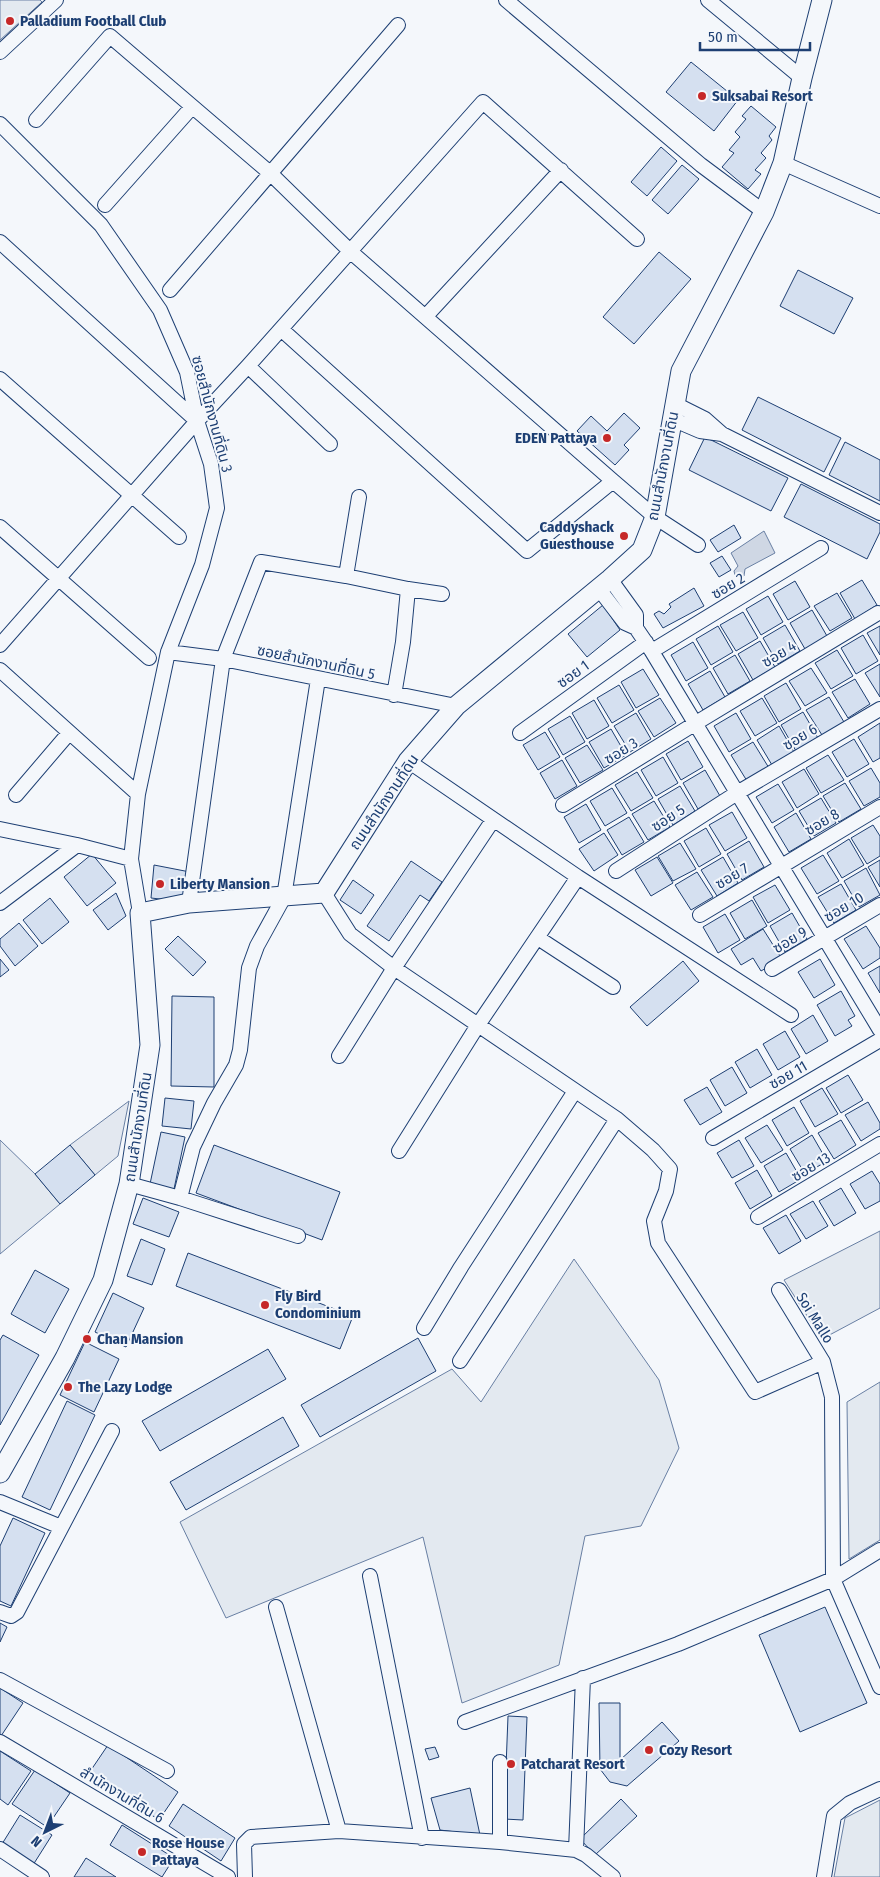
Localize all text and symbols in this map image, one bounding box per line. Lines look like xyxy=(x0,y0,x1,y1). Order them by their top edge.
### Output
place label: Palladium Football Club xyxy=(20,12,167,30)
marker: Palladium Football Club xyxy=(4,15,16,27)
scale bar xyxy=(700,20,810,52)
text: 50 m xyxy=(708,28,738,46)
place label: Suksabai Resort xyxy=(712,87,813,105)
marker: Suksabai Resort xyxy=(696,90,708,102)
street label: ซอยสำนักงานที่ดิน 3 xyxy=(188,353,238,474)
street label: ถนนสำนักงานที่ดิน xyxy=(642,409,682,522)
place label: EDEN Pattaya xyxy=(515,429,598,447)
marker: EDEN Pattaya xyxy=(601,432,613,444)
place label: Caddyshack Guesthouse xyxy=(539,518,614,553)
marker: Caddyshack Guesthouse xyxy=(618,530,630,542)
street label: ซอย 2 xyxy=(708,569,748,603)
street label: ซอย 4 xyxy=(759,637,799,671)
street label: ซอยสำนักงานที่ดิน 5 xyxy=(255,639,377,683)
street label: ซอย 1 xyxy=(553,656,593,692)
street label: ซอย 6 xyxy=(780,720,820,754)
street label: ซอย 3 xyxy=(601,734,641,768)
street label: ถนนสำนักงานที่ดิน xyxy=(344,750,423,853)
street label: ซอย 5 xyxy=(648,801,688,835)
street label: ซอย 8 xyxy=(802,805,842,839)
street label: ซอย 7 xyxy=(712,859,752,893)
place label: Liberty Mansion xyxy=(170,875,270,893)
marker: Liberty Mansion xyxy=(154,878,166,890)
street label: ซอย 10 xyxy=(821,888,867,926)
street label: ซอย 9 xyxy=(770,923,810,957)
street label: ซอย 11 xyxy=(766,1057,810,1093)
street label: ถนนสำนักงานที่ดิน xyxy=(118,1070,156,1183)
street label: ซอย 13 xyxy=(788,1148,834,1186)
place label: Fly Bird Condominium xyxy=(275,1287,361,1322)
street label: Soi Mallo xyxy=(792,1289,838,1347)
marker: Fly Bird Condominium xyxy=(259,1299,271,1311)
place label: Chan Mansion xyxy=(97,1330,184,1348)
marker: Chan Mansion xyxy=(81,1333,93,1345)
place label: The Lazy Lodge xyxy=(78,1378,173,1396)
marker: The Lazy Lodge xyxy=(62,1381,74,1393)
place label: Cozy Resort xyxy=(659,1741,733,1759)
marker: Cozy Resort xyxy=(643,1744,655,1756)
place label: Patcharat Resort xyxy=(521,1755,626,1773)
marker: Patcharat Resort xyxy=(505,1758,517,1770)
street label: สำนักงานที่ดิน 6 xyxy=(77,1761,168,1827)
north arrow xyxy=(20,1807,70,1857)
text: N xyxy=(28,1832,45,1850)
place label: Rose House Pattaya xyxy=(152,1834,225,1869)
marker: Rose House Pattaya xyxy=(136,1846,148,1858)

